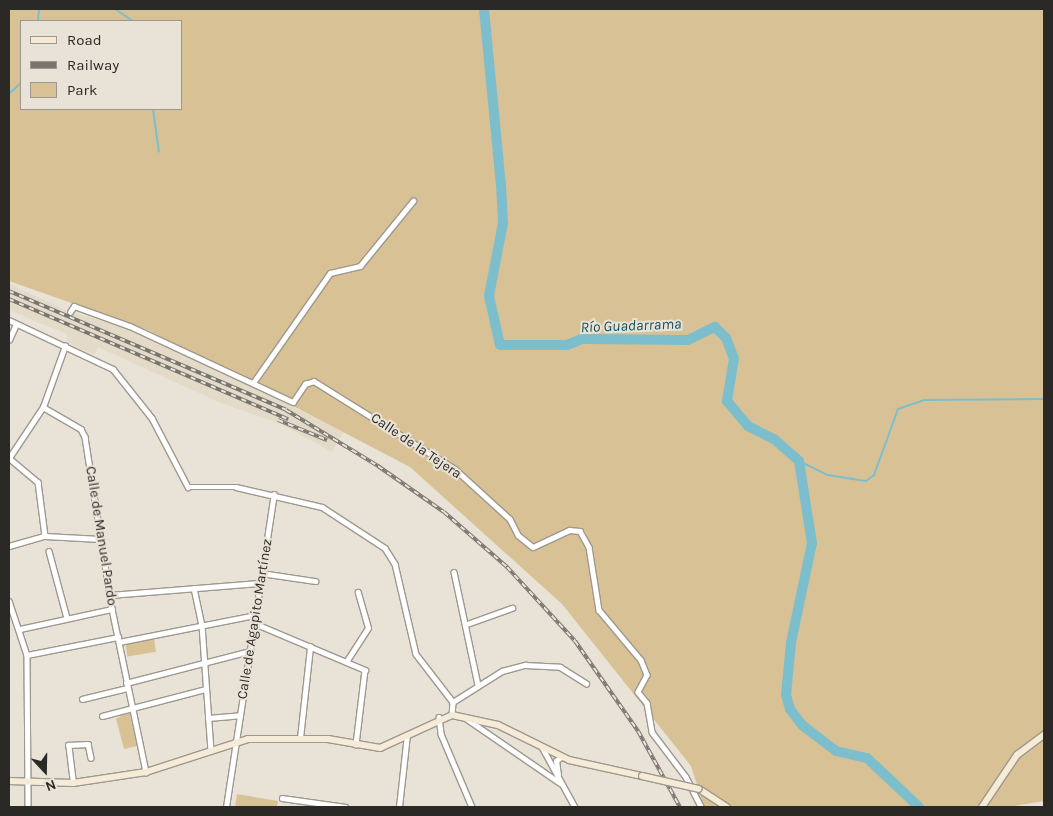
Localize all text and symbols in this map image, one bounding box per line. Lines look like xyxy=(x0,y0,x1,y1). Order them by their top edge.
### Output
legend xyxy=(20,20,182,110)
text: Road xyxy=(67,31,102,49)
text: Railway xyxy=(67,56,119,74)
text: Park xyxy=(67,81,97,99)
water label: Río Guadarrama xyxy=(580,315,682,337)
street label: Calle de la Tejera xyxy=(367,409,465,483)
street label: Calle de Manuel Pardo xyxy=(82,465,120,607)
street label: Calle de Agapito Martínez xyxy=(234,538,276,700)
north arrow xyxy=(20,746,70,796)
text: N xyxy=(43,776,58,795)

